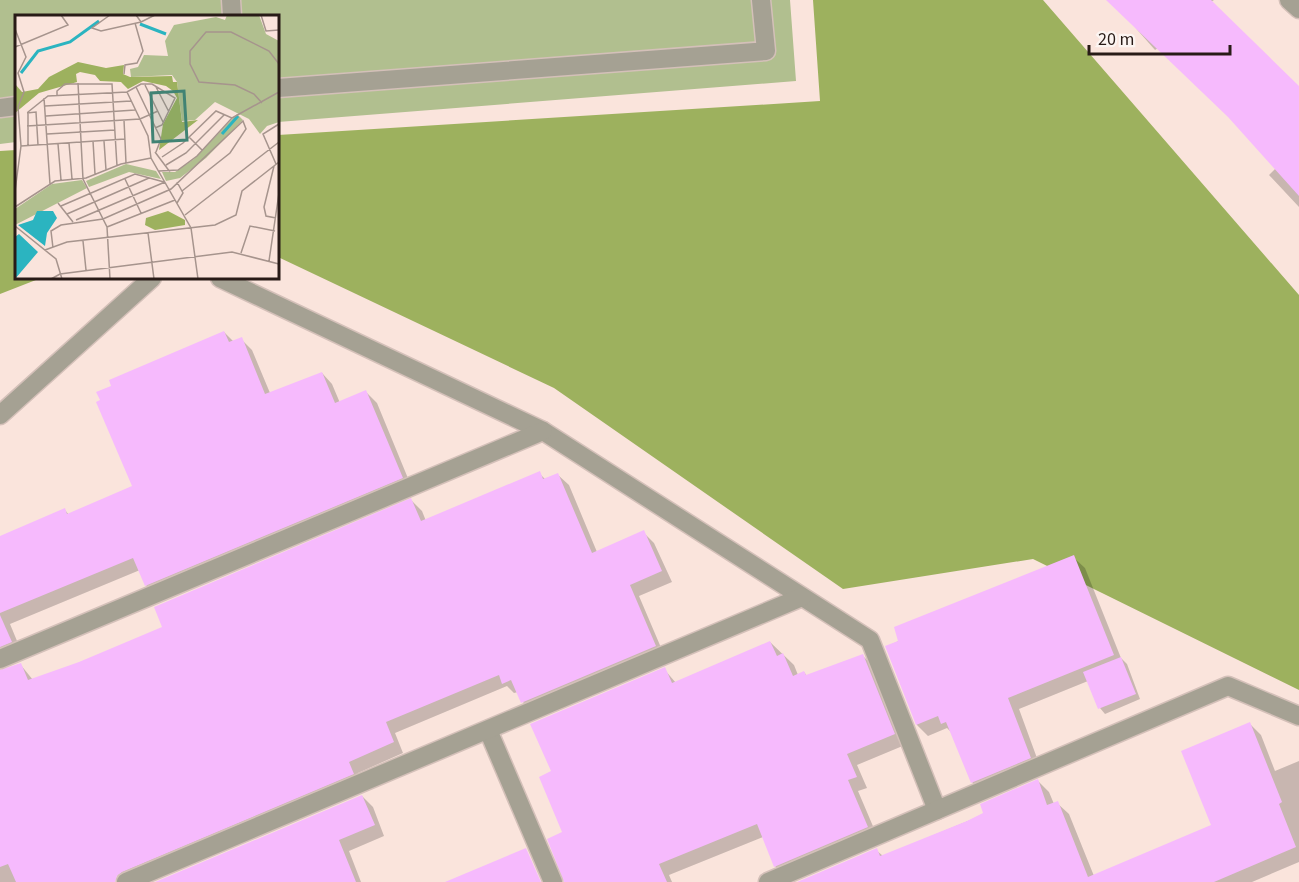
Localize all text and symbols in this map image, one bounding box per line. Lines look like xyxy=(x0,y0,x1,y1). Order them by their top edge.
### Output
inset map xyxy=(15,15,279,279)
scale bar xyxy=(1089,18,1230,56)
text: 20 m xyxy=(1098,27,1134,52)

